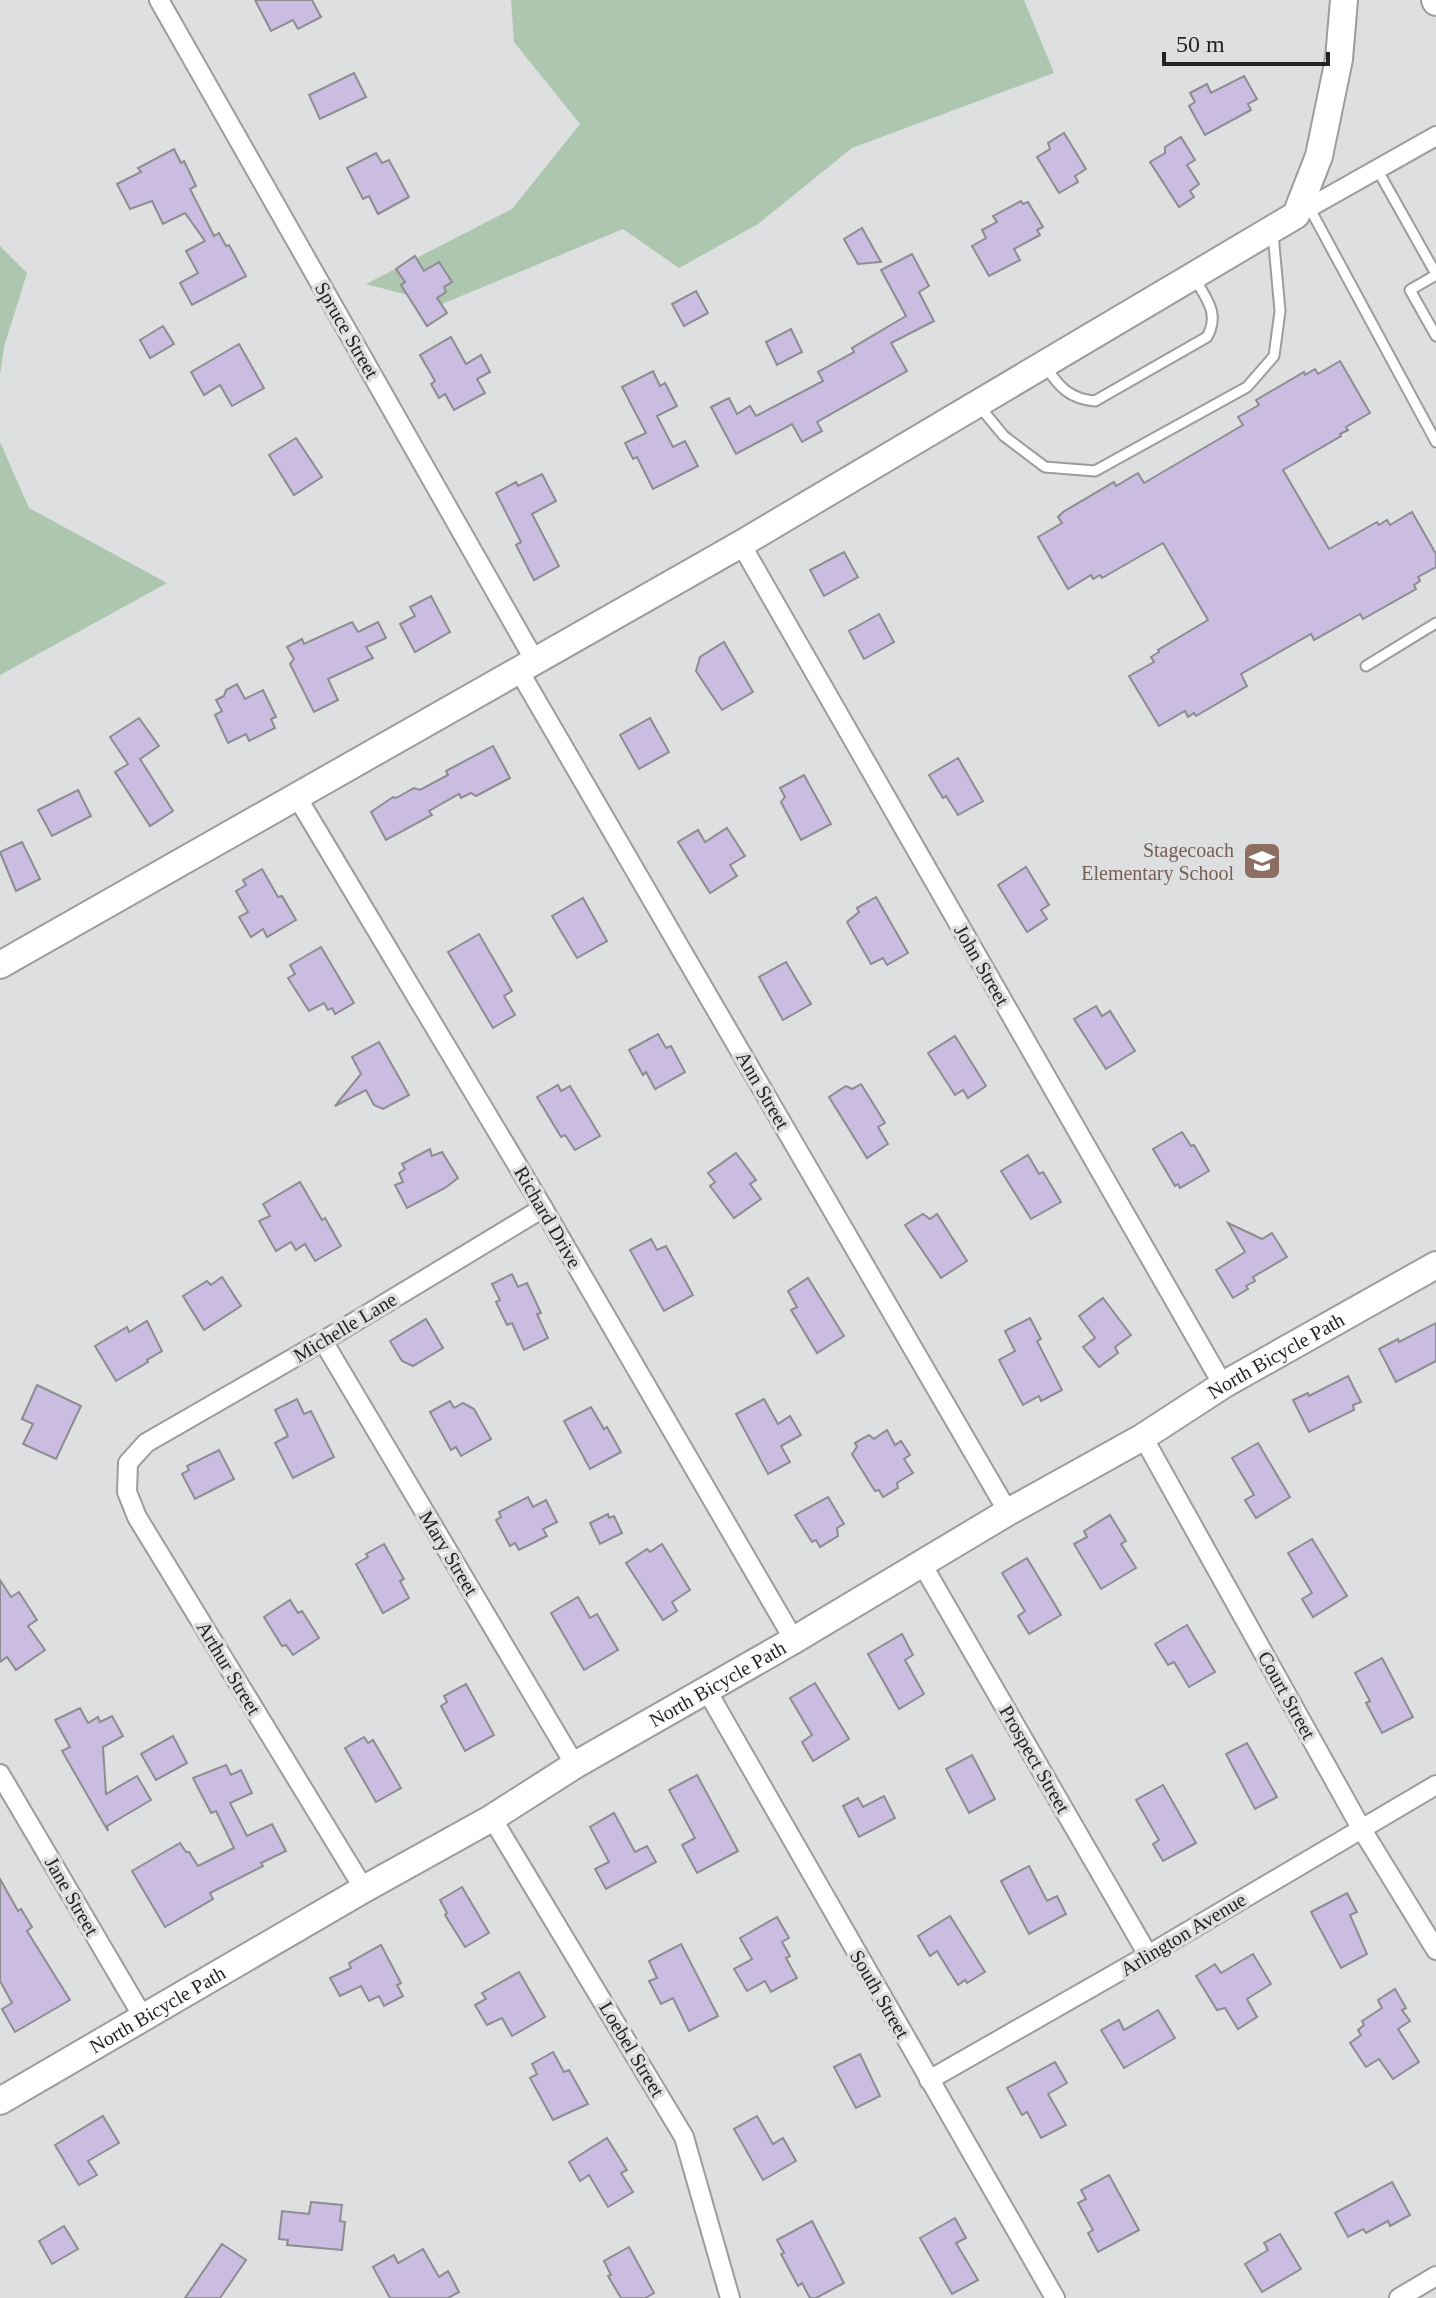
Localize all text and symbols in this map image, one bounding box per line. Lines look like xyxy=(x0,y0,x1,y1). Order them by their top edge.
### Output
scale bar xyxy=(1164,16,1328,66)
text: 50 m xyxy=(1176,31,1225,57)
street label: Spruce Street xyxy=(310,278,384,383)
place label: Stagecoach Elementary School xyxy=(1081,839,1234,885)
school or university icon: Stagecoach Elementary School xyxy=(1241,840,1283,882)
street label: John Street xyxy=(950,921,1014,1010)
street label: Ann Street xyxy=(732,1047,794,1133)
street label: Richard Drive xyxy=(510,1162,586,1272)
street label: Michelle Lane xyxy=(290,1288,401,1366)
street label: North Bicycle Path xyxy=(1203,1308,1348,1403)
street label: Mary Street xyxy=(414,1507,483,1600)
street label: Arthur Street xyxy=(193,1617,266,1719)
street label: North Bicycle Path xyxy=(645,1636,789,1731)
street label: Court Street xyxy=(1254,1647,1320,1743)
street label: Prospect Street xyxy=(994,1701,1075,1818)
street label: Jane Street xyxy=(41,1853,104,1940)
street label: Arlington Avenue xyxy=(1116,1888,1250,1981)
street label: South Street xyxy=(846,1946,914,2042)
street label: North Bicycle Path xyxy=(85,1961,229,2058)
street label: Loebel Street xyxy=(595,1997,669,2101)

